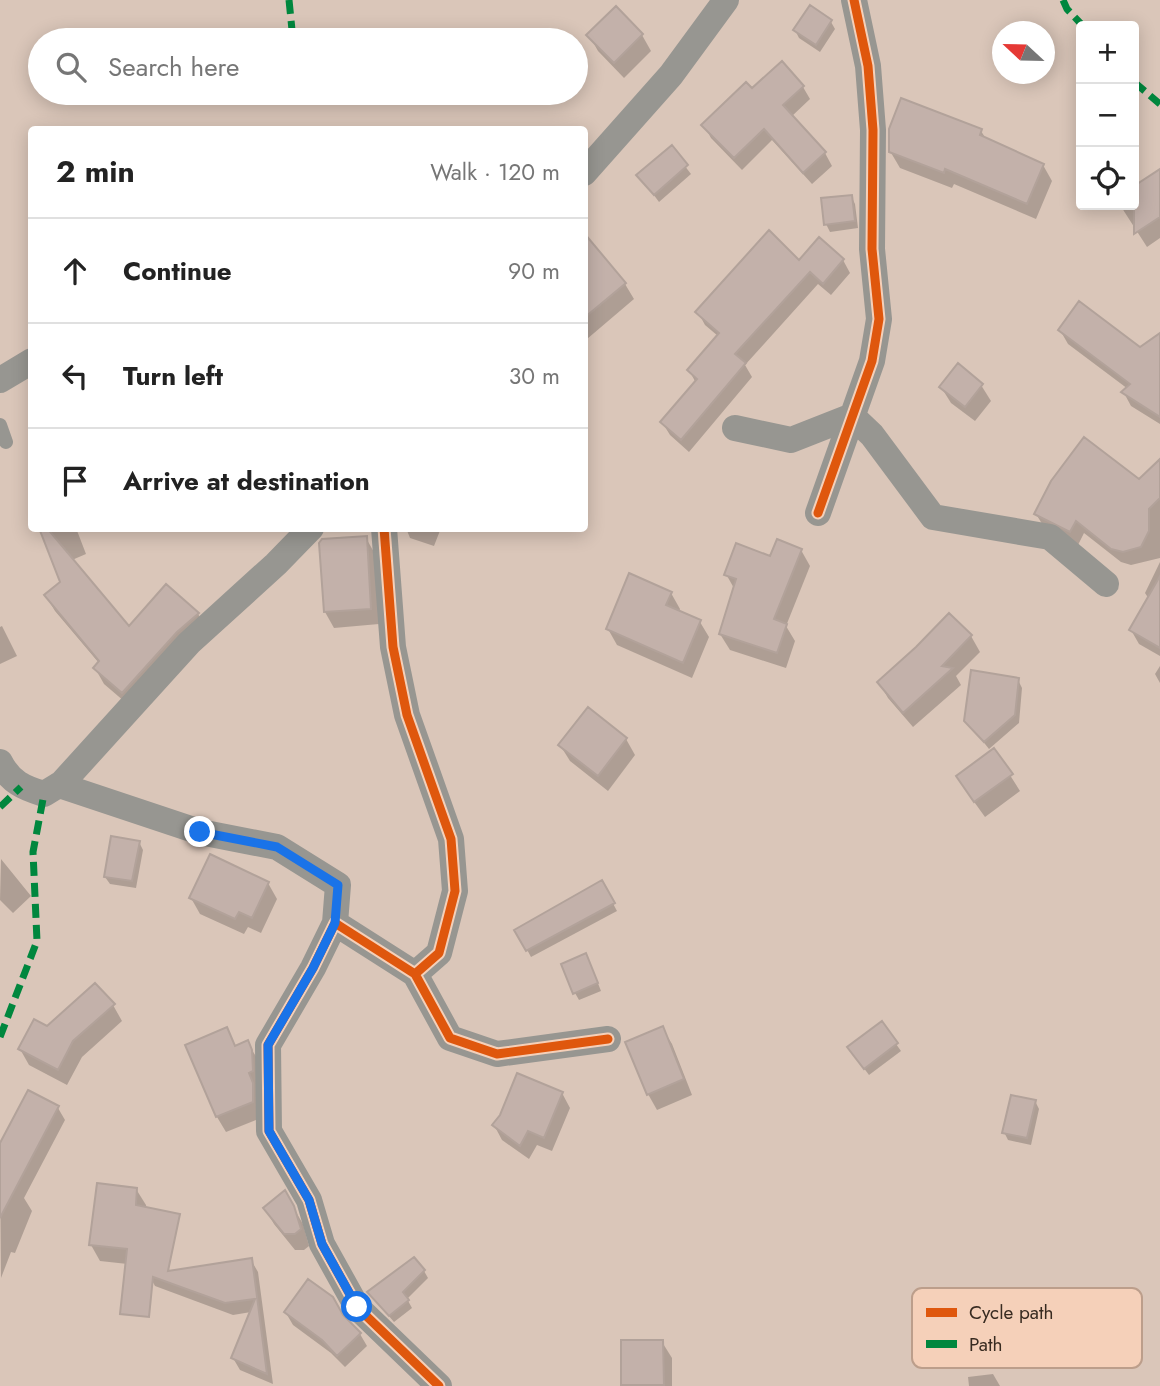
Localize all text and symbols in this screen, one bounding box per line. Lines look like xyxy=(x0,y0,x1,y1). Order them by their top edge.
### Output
north arrow xyxy=(992,21,1055,84)
map controls xyxy=(1076,21,1139,210)
button: + xyxy=(1076,21,1139,84)
search box xyxy=(28,28,588,105)
icon: search xyxy=(52,48,90,86)
text: Search here xyxy=(108,48,240,86)
button: − xyxy=(1076,84,1139,147)
button: locate xyxy=(1076,147,1139,210)
text: 2 min xyxy=(56,150,135,193)
text: Walk · 120 m xyxy=(430,155,560,189)
icon: ahead xyxy=(56,252,94,290)
text: Continue xyxy=(123,252,232,290)
text: 90 m xyxy=(508,254,560,288)
icon: left xyxy=(56,357,94,395)
text: Turn left xyxy=(123,357,223,395)
text: 30 m xyxy=(509,359,560,393)
icon: arrive xyxy=(56,462,94,500)
text: Arrive at destination xyxy=(123,462,370,500)
route end xyxy=(184,816,215,847)
legend xyxy=(912,1288,1142,1368)
route start xyxy=(341,1291,372,1322)
text: Cycle path xyxy=(969,1299,1054,1326)
text: Path xyxy=(969,1331,1003,1358)

